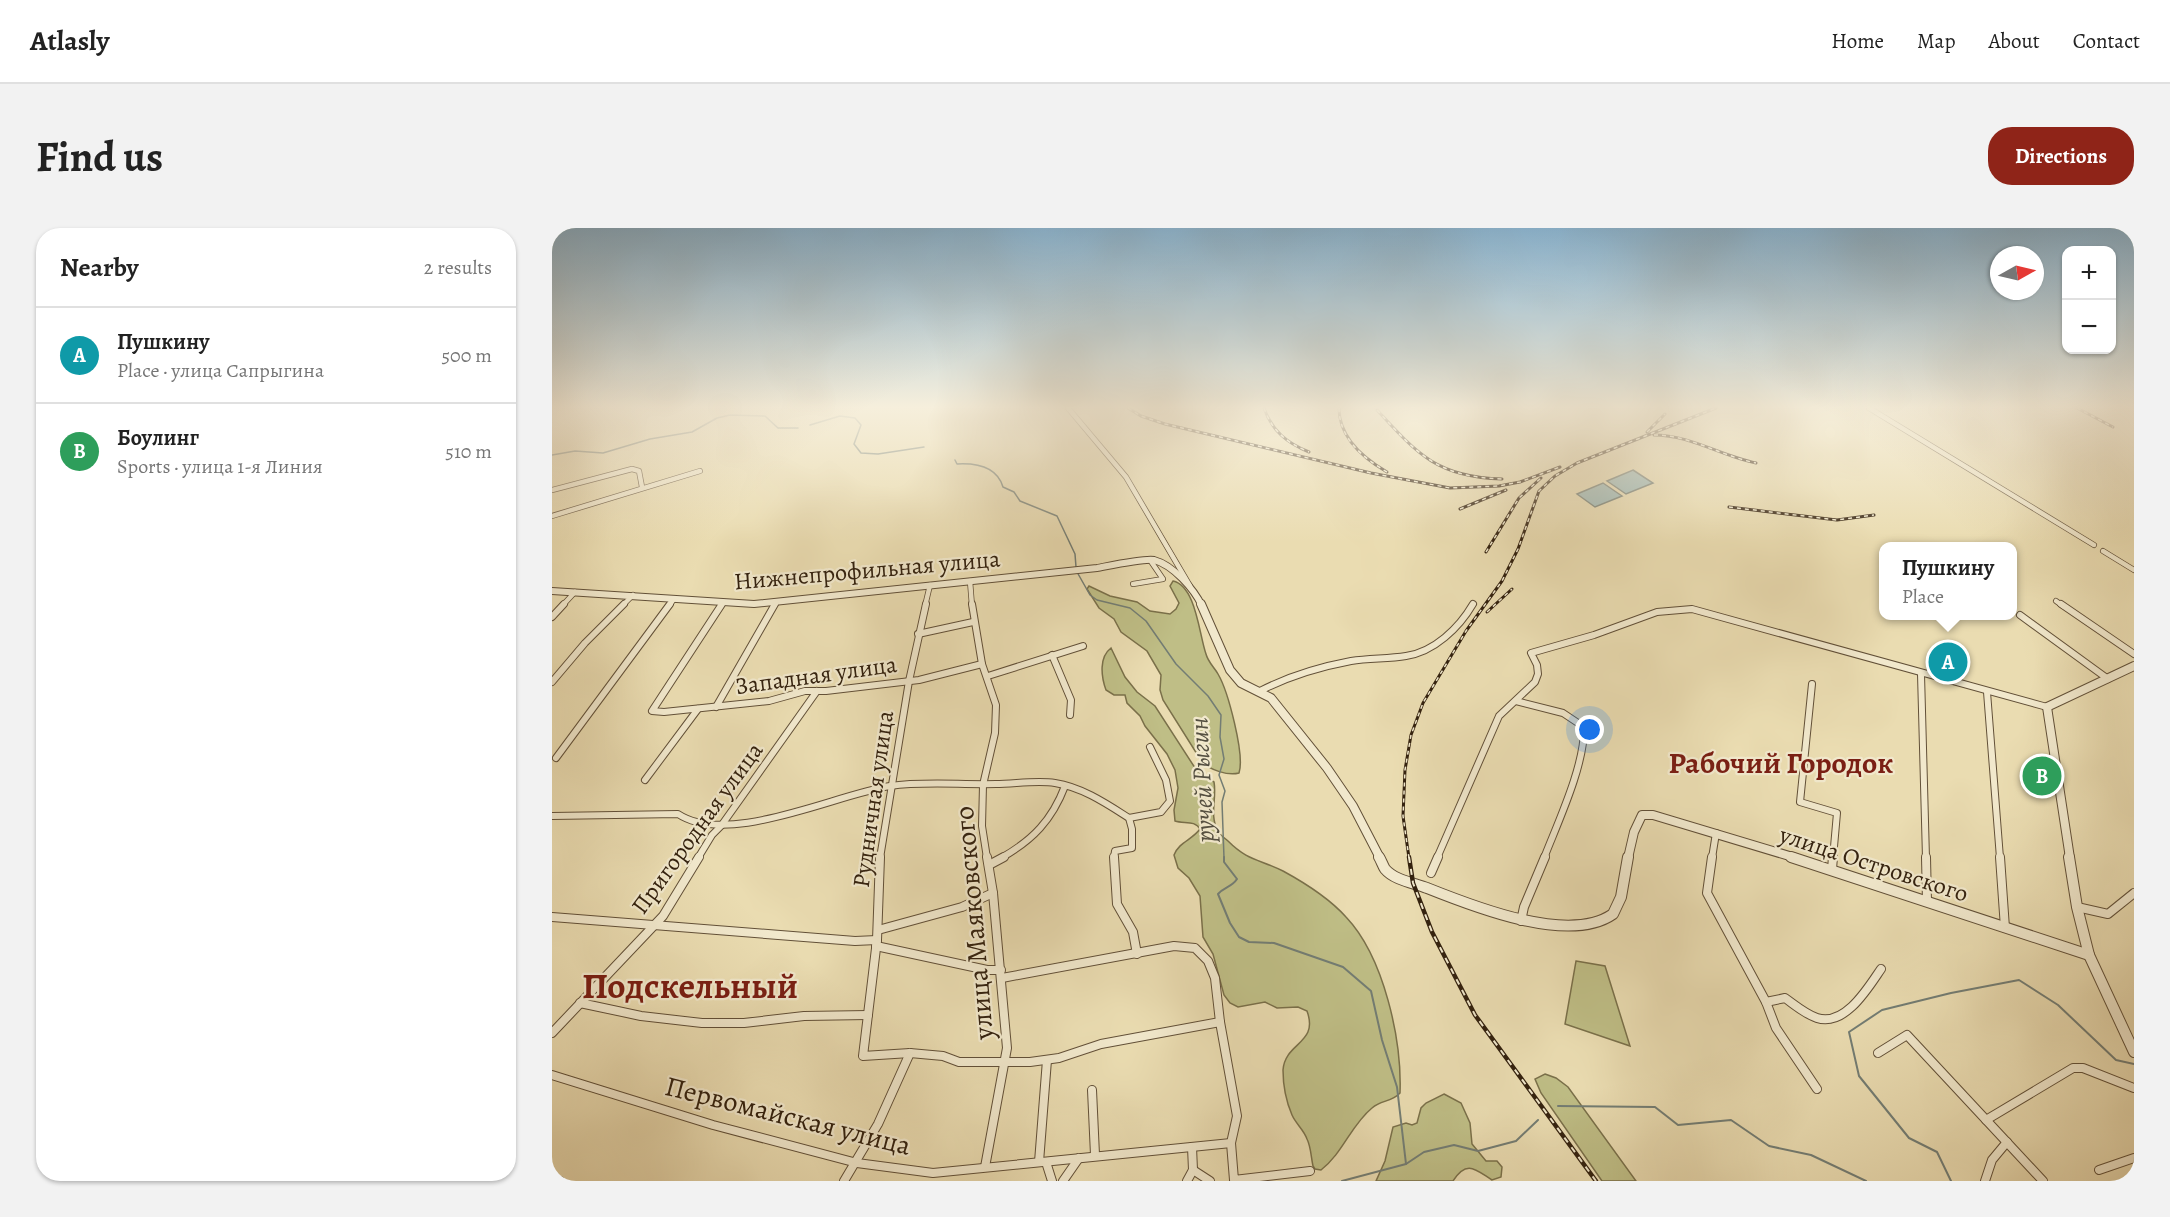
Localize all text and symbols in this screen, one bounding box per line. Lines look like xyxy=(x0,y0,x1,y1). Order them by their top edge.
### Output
text: Atlasly xyxy=(30,22,109,60)
text: Home xyxy=(1831,27,1884,55)
text: Map xyxy=(1917,27,1955,55)
text: About xyxy=(1988,27,2040,55)
text: Contact xyxy=(2073,27,2140,55)
button: Directions xyxy=(1988,127,2134,185)
text: Find us xyxy=(36,128,163,185)
north arrow xyxy=(1990,246,2044,300)
map controls xyxy=(2062,246,2116,354)
button: + xyxy=(2062,246,2116,300)
text: Nearby xyxy=(60,250,139,285)
text: 2 results xyxy=(424,254,492,281)
button: − xyxy=(2062,300,2116,354)
text: Пушкину xyxy=(117,327,210,357)
text: A xyxy=(73,342,86,369)
text: 500 m xyxy=(441,342,492,369)
text: Place · улица Сапрыгина xyxy=(117,357,324,384)
text: Боулинг xyxy=(117,423,199,453)
text: B xyxy=(73,438,86,465)
text: 510 m xyxy=(445,438,492,465)
text: Sports · улица 1-я Линия xyxy=(117,453,323,480)
street label: Нижнепрофильная улица xyxy=(733,542,1001,598)
popup xyxy=(1879,542,2017,620)
text: Пушкину xyxy=(1902,553,1994,583)
text: Place xyxy=(1902,583,1944,610)
pin: A xyxy=(1928,640,1968,684)
street label: Западная улица xyxy=(733,648,899,702)
street label: Рудничная улица xyxy=(845,708,901,890)
your location xyxy=(1575,715,1604,744)
water label: ручей Рыгин xyxy=(1181,717,1223,844)
street label: Пригородная улица xyxy=(624,736,770,920)
district label: Рабочий Городок xyxy=(1669,743,1893,783)
pin: B xyxy=(2022,754,2062,798)
street label: улица Маяковского xyxy=(945,805,1003,1042)
street label: улица Островского xyxy=(1775,818,1972,910)
district label: Подскельный xyxy=(582,961,798,1010)
street label: Первомайская улица xyxy=(661,1067,915,1165)

